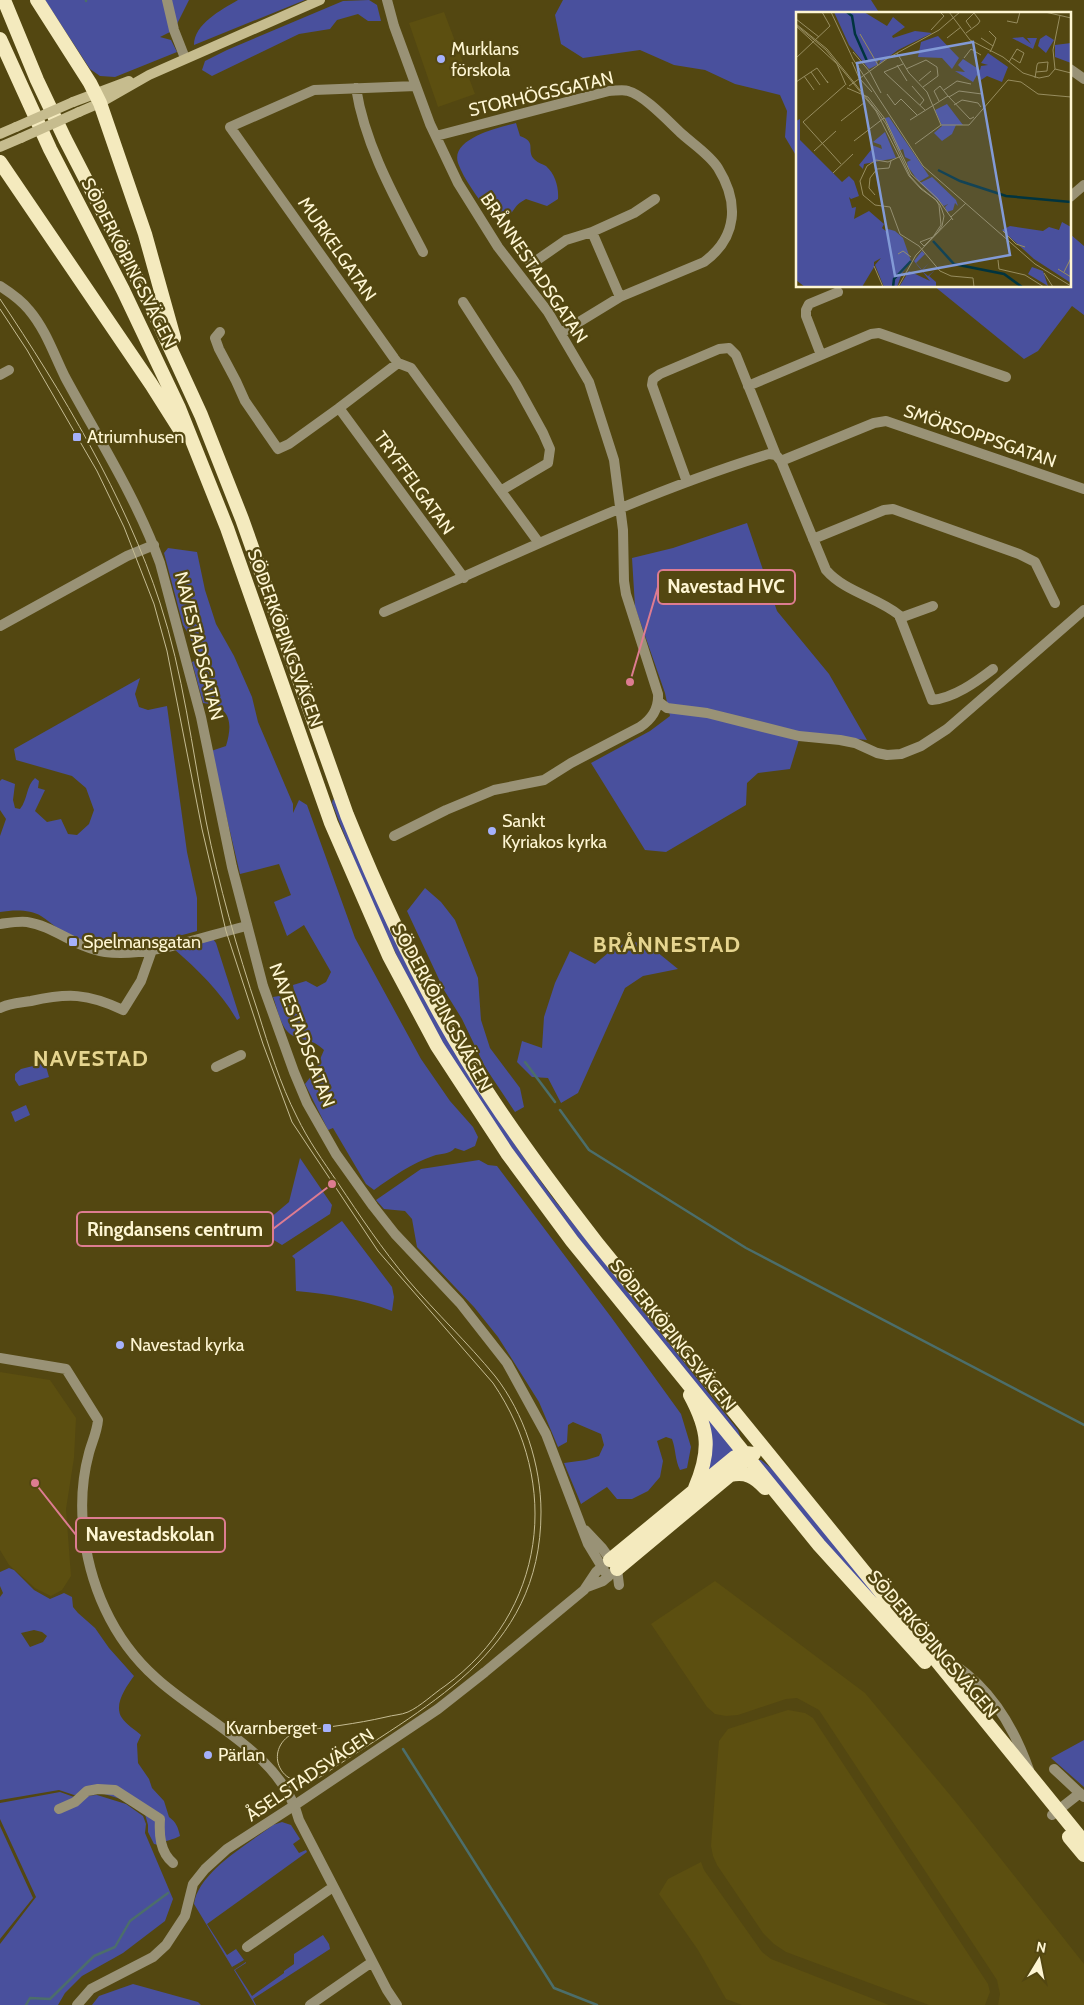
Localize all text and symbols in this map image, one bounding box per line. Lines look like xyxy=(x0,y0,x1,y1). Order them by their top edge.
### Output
inset map xyxy=(796,12,1072,288)
place label: Murklans förskola xyxy=(451,38,519,81)
marker: Murklans förskola xyxy=(435,53,447,65)
street label: STORHÖGSGATAN xyxy=(466,67,616,121)
street label: SÖDERKÖPINGSVÄGEN xyxy=(77,174,181,352)
street label: BRÅNNESTADSGATAN xyxy=(476,189,592,347)
street label: MURKELGATAN xyxy=(293,193,381,305)
street label: SMÖRSOPPSGATAN xyxy=(901,400,1059,472)
place label: Atriumhusen xyxy=(87,426,184,448)
street label: TRYFFELGATAN xyxy=(369,427,459,539)
marker: Atriumhusen xyxy=(71,431,83,443)
street label: SÖDERKÖPINGSVÄGEN xyxy=(243,546,327,730)
street label: NAVESTADSGATAN xyxy=(170,569,228,723)
callout: Navestad HVC xyxy=(658,570,795,604)
text: Navestad HVC xyxy=(667,575,785,598)
place label: Sankt Kyriakos kyrka xyxy=(502,810,607,853)
marker: Sankt Kyriakos kyrka xyxy=(486,825,498,837)
street label: SÖDERKÖPINGSVÄGEN xyxy=(387,920,497,1094)
place label: Spelmansgatan xyxy=(83,931,201,953)
district label: BRÅNNESTAD xyxy=(593,931,741,958)
marker: Spelmansgatan xyxy=(67,936,79,948)
street label: NAVESTADSGATAN xyxy=(264,960,340,1110)
district label: NAVESTAD xyxy=(33,1045,149,1072)
callout: Ringdansens centrum xyxy=(77,1212,273,1246)
text: Ringdansens centrum xyxy=(87,1218,263,1241)
street label: SÖDERKÖPINGSVÄGEN xyxy=(605,1255,741,1415)
place label: Navestad kyrka xyxy=(130,1334,245,1356)
marker: Navestad kyrka xyxy=(114,1339,126,1351)
callout: Navestadskolan xyxy=(76,1518,225,1552)
text: Navestadskolan xyxy=(86,1523,214,1546)
street label: SÖDERKÖPINGSVÄGEN xyxy=(863,1566,1003,1722)
place label: Kvarnberget xyxy=(226,1717,317,1739)
marker: Kvarnberget xyxy=(321,1722,333,1734)
street label: ÅSELSTADSVÄGEN xyxy=(242,1724,378,1826)
place label: Pärlan xyxy=(218,1744,265,1766)
marker: Pärlan xyxy=(202,1749,214,1761)
north arrow xyxy=(1014,1935,1064,1985)
text: N xyxy=(1035,1937,1048,1957)

